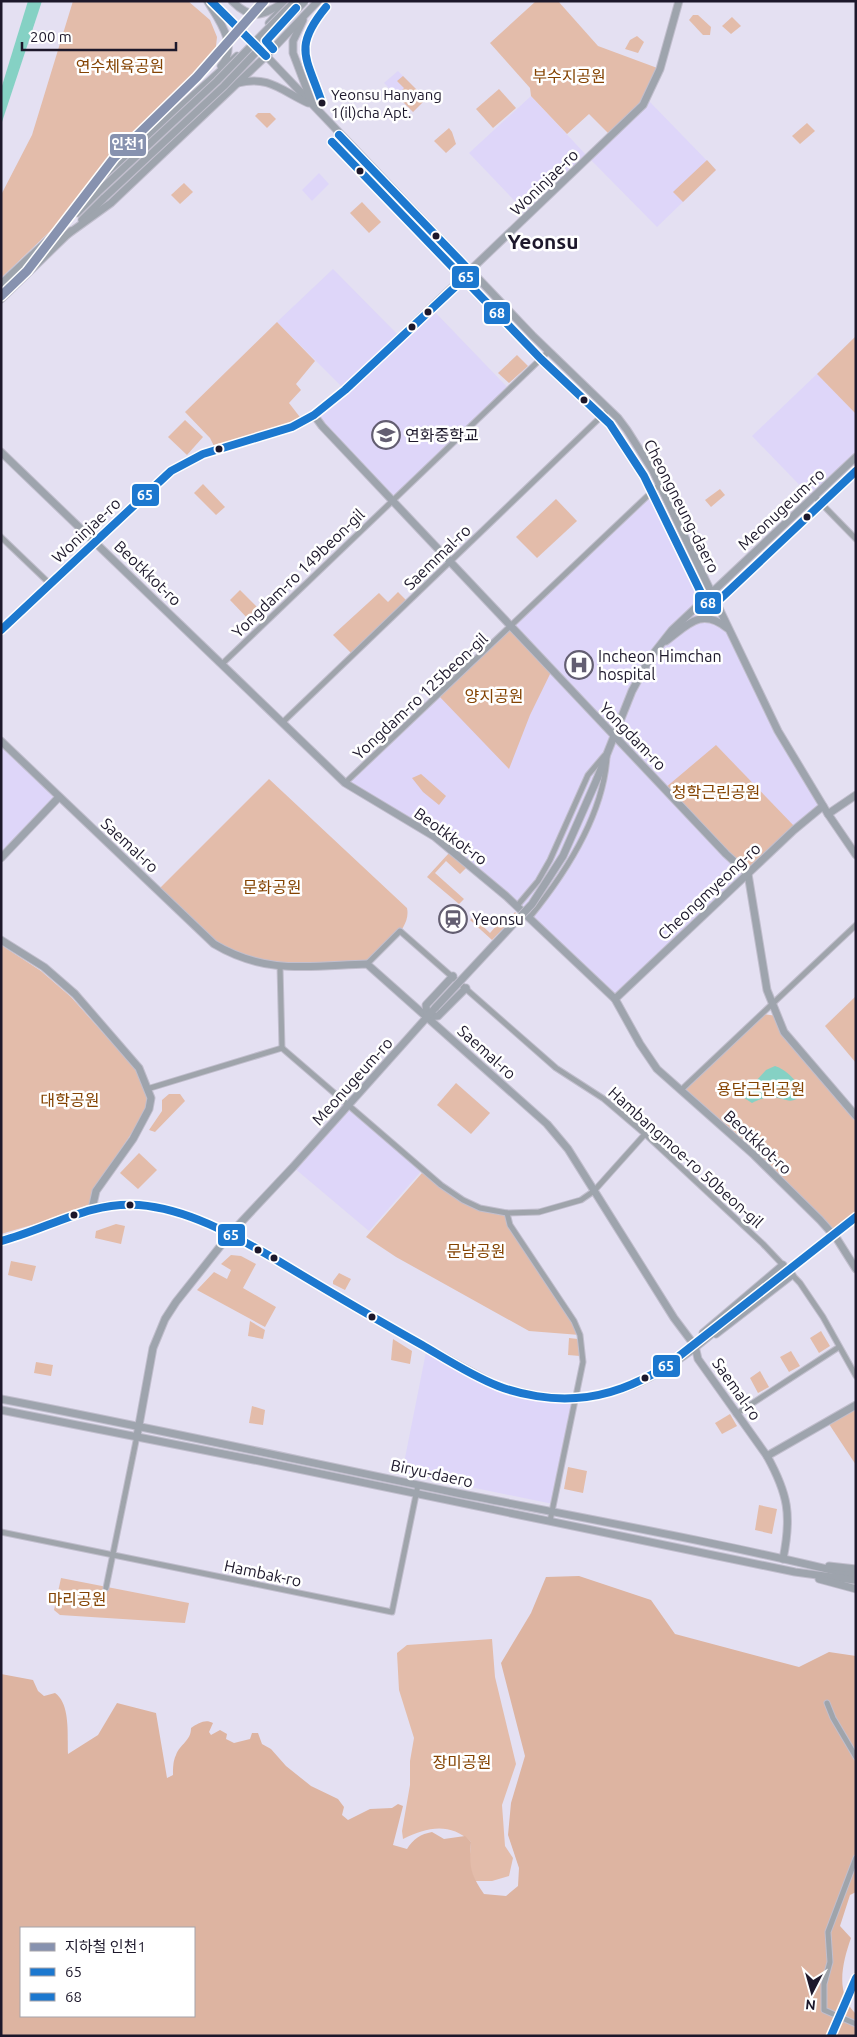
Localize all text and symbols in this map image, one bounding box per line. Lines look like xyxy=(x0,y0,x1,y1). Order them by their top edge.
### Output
scale bar xyxy=(22,20,176,52)
text: 200 m xyxy=(30,28,72,45)
park label: 연수체육공원 xyxy=(76,57,164,75)
park label: 부수지공원 xyxy=(532,67,606,85)
place label: Yeonsu Hanyang 1(il)cha Apt. xyxy=(331,86,442,121)
marker: Yeonsu Hanyang 1(il)cha Apt. xyxy=(317,98,327,108)
line badge: 인천1 xyxy=(109,133,147,157)
text: 인천1 xyxy=(111,136,145,152)
street label: Woninjae-ro xyxy=(506,145,582,219)
unlabelled marker xyxy=(355,166,365,176)
district label: Yeonsu xyxy=(507,229,579,253)
unlabelled marker xyxy=(431,231,441,241)
line badge: 65 xyxy=(451,265,480,289)
text: 65 xyxy=(458,269,474,285)
line badge: 68 xyxy=(483,301,511,325)
text: 68 xyxy=(489,305,505,321)
unlabelled marker xyxy=(423,307,433,317)
unlabelled marker xyxy=(407,322,417,332)
unlabelled marker xyxy=(579,395,589,405)
school or university icon: 연화중학교 xyxy=(371,420,401,450)
place label: 연화중학교 xyxy=(405,426,479,444)
street label: Cheongneung-daero xyxy=(641,436,723,576)
unlabelled marker xyxy=(214,444,224,454)
street label: Meonugeum-ro xyxy=(734,464,828,554)
line badge: 65 xyxy=(131,483,160,507)
text: 65 xyxy=(137,487,153,503)
street label: Woninjae-ro xyxy=(48,494,124,566)
street label: Yongdam-ro 149beon-gil xyxy=(228,505,368,641)
unlabelled marker xyxy=(802,512,812,522)
street label: Saemmal-ro xyxy=(400,521,474,593)
street label: Beotkkot-ro xyxy=(111,537,185,609)
line badge: 68 xyxy=(694,591,722,615)
text: 68 xyxy=(700,595,716,611)
street label: Yongdam-ro 125beon-gil xyxy=(349,629,491,763)
place label: Incheon Himchan hospital xyxy=(598,647,722,683)
hospital icon: Incheon Himchan hospital xyxy=(564,650,594,680)
park label: 양지공원 xyxy=(465,687,523,705)
street label: Yongdam-ro xyxy=(596,698,670,774)
park label: 청학근린공원 xyxy=(672,783,760,801)
street label: Beotkkot-ro xyxy=(411,804,491,868)
street label: Saemal-ro xyxy=(98,814,162,876)
street label: Cheongmyeong-ro xyxy=(654,839,764,943)
park label: 문화공원 xyxy=(243,878,301,896)
station icon: Yeonsu xyxy=(438,904,468,934)
place label: Yeonsu xyxy=(472,910,524,928)
street label: Saemal-ro xyxy=(454,1021,520,1083)
street label: Meonugeum-ro xyxy=(308,1034,396,1128)
park label: 용담근린공원 xyxy=(717,1080,805,1098)
street label: Hambangmoe-ro 50beon-gil xyxy=(605,1083,767,1231)
park label: 대학공원 xyxy=(41,1091,99,1109)
street label: Beotkkot-ro xyxy=(721,1106,795,1178)
unlabelled marker xyxy=(125,1200,135,1210)
unlabelled marker xyxy=(69,1210,79,1220)
line badge: 65 xyxy=(217,1223,246,1247)
text: 65 xyxy=(223,1227,239,1243)
park label: 문남공원 xyxy=(447,1242,505,1260)
unlabelled marker xyxy=(253,1245,263,1255)
unlabelled marker xyxy=(269,1253,279,1263)
unlabelled marker xyxy=(367,1312,377,1322)
line badge: 65 xyxy=(652,1354,681,1378)
street label: Saemal-ro xyxy=(709,1354,765,1424)
text: 65 xyxy=(658,1358,674,1374)
unlabelled marker xyxy=(640,1373,650,1383)
street label: Biryu-daero xyxy=(389,1455,475,1491)
street label: Hambak-ro xyxy=(223,1556,303,1590)
park label: 마리공원 xyxy=(48,1590,106,1608)
park label: 장미공원 xyxy=(433,1753,491,1771)
legend xyxy=(20,1927,195,2017)
text: 지하철 인천1 xyxy=(65,1938,146,1955)
text: 65 xyxy=(65,1963,82,1980)
north arrow xyxy=(787,1967,837,2017)
text: 68 xyxy=(65,1988,82,2005)
text: N xyxy=(805,1996,817,2013)

